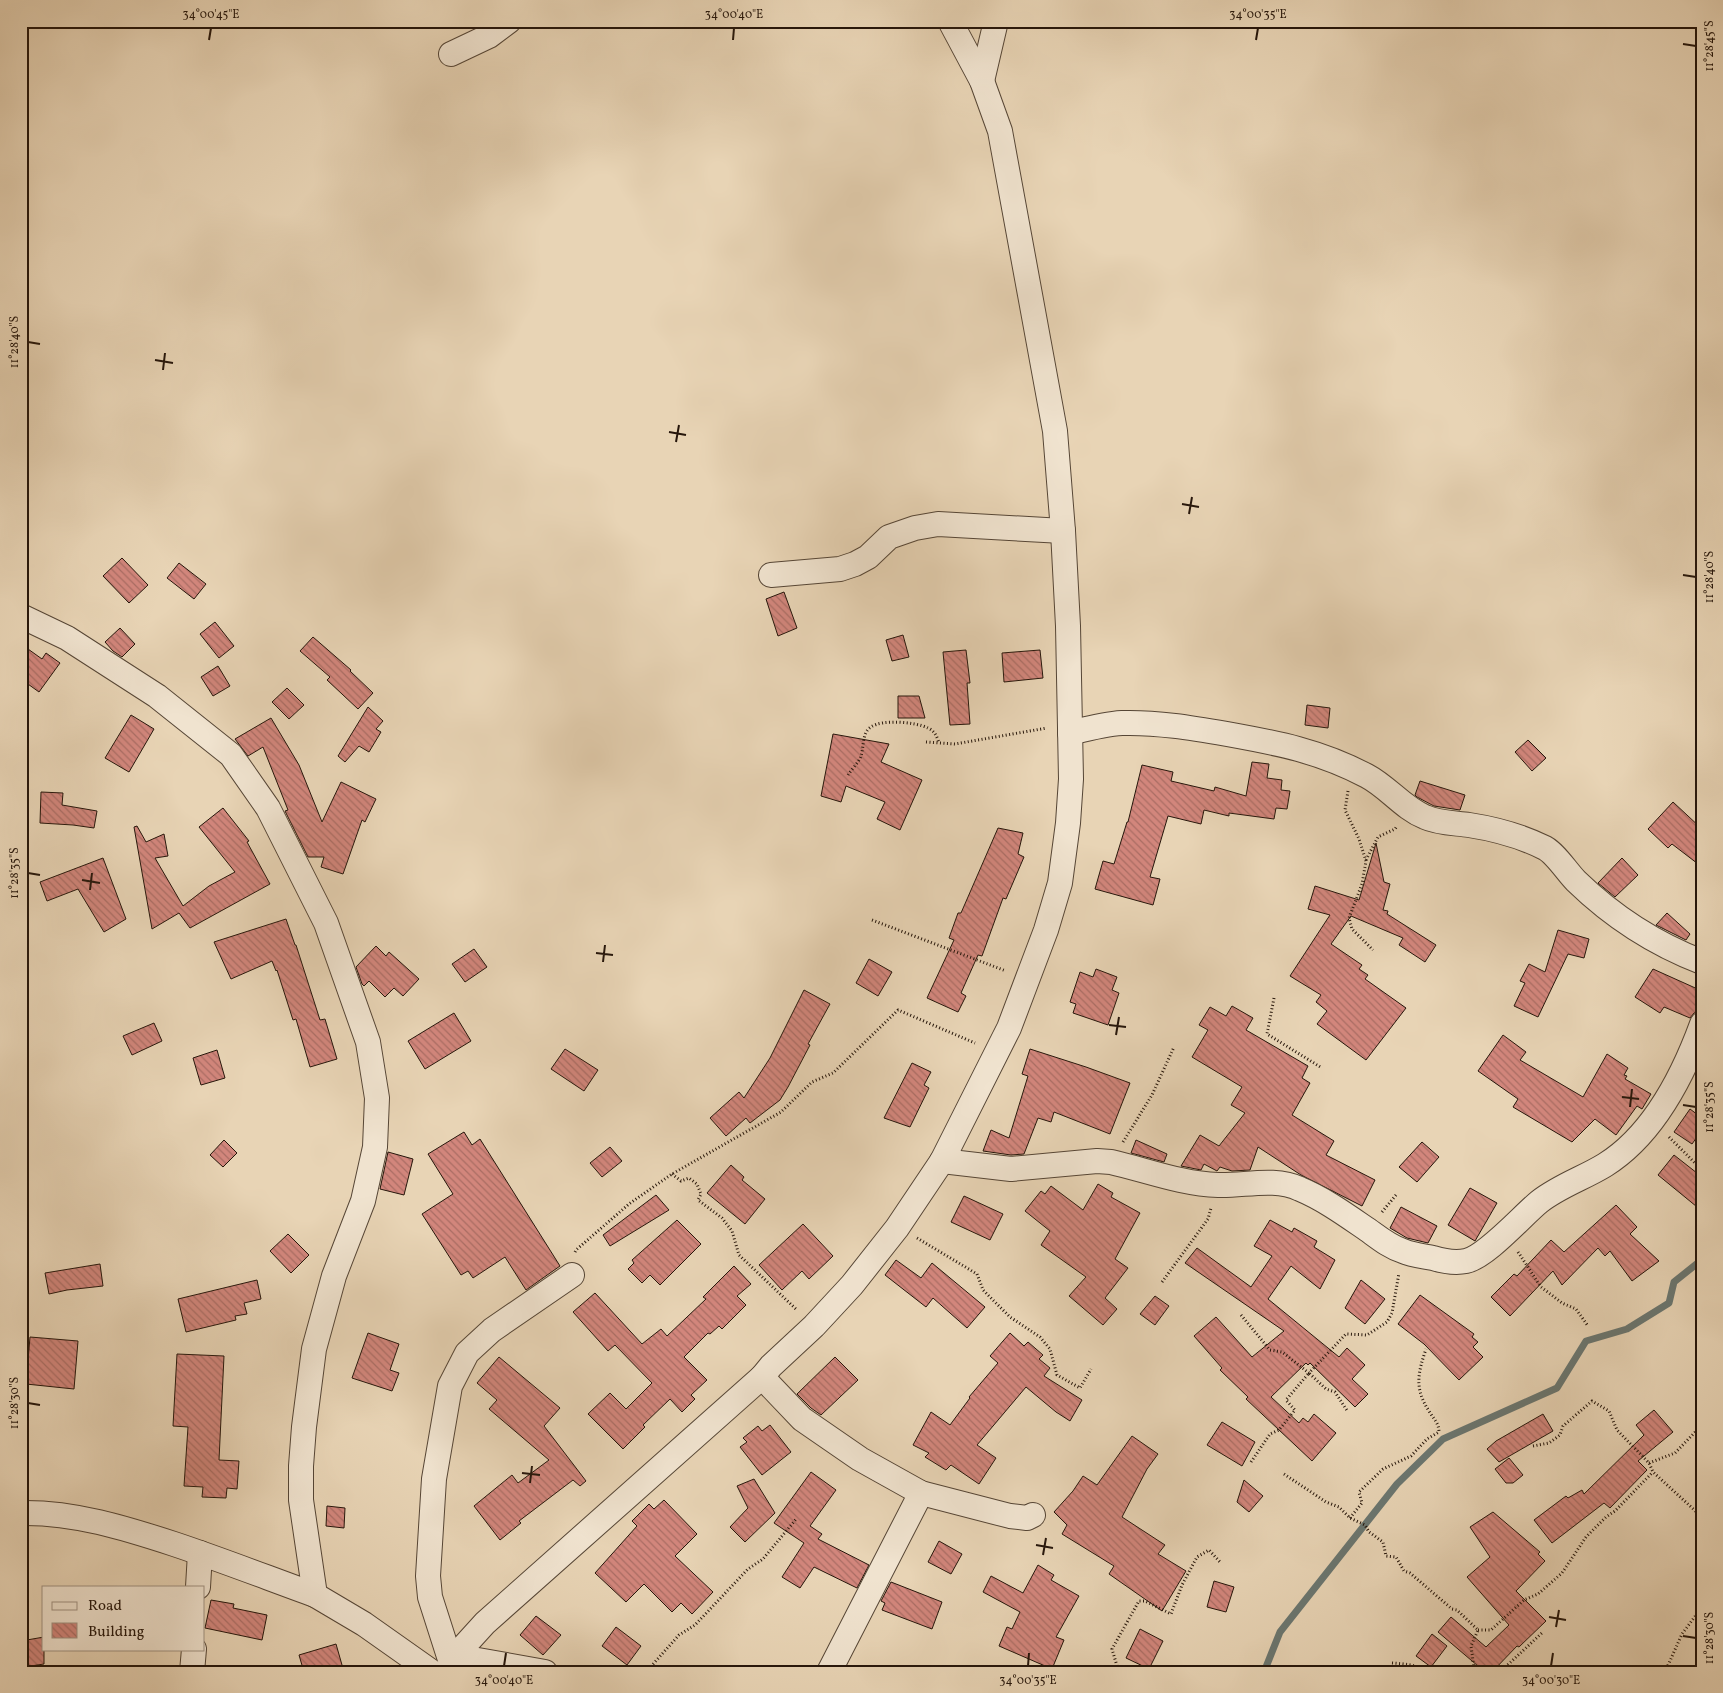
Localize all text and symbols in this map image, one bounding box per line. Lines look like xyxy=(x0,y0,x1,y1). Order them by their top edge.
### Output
text: 34°00'45"E xyxy=(183,7,239,23)
text: 34°00'40"E xyxy=(705,7,763,23)
text: 34°00'35"E xyxy=(1229,7,1287,23)
text: 11°28'45"S xyxy=(1702,20,1718,72)
text: 11°28'40"S xyxy=(7,316,23,368)
text: 11°28'40"S xyxy=(1702,551,1718,603)
text: 11°28'35"S xyxy=(7,847,23,899)
text: 11°28'35"S xyxy=(1702,1081,1718,1133)
text: 11°28'30"S xyxy=(7,1377,23,1429)
legend xyxy=(42,1586,205,1650)
text: Road xyxy=(88,1596,122,1617)
text: 11°28'30"S xyxy=(1702,1612,1718,1664)
text: Building xyxy=(88,1622,145,1643)
text: 34°00'40"E xyxy=(475,1673,533,1689)
text: 34°00'35"E xyxy=(999,1673,1057,1689)
text: 34°00'30"E xyxy=(1522,1673,1580,1689)

